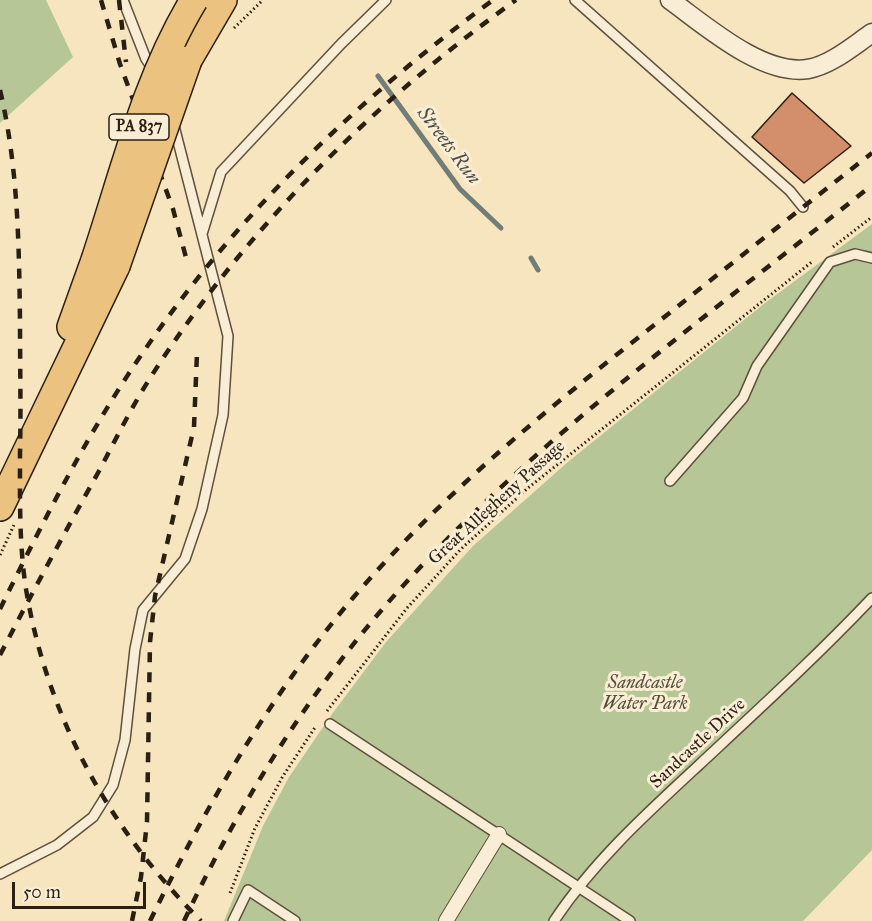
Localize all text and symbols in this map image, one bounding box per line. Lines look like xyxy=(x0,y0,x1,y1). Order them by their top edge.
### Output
water label: Streets Run xyxy=(411,102,485,190)
road number: PA 837 xyxy=(109,114,169,140)
street label: Great Allegheny Passage xyxy=(424,436,570,570)
park label: Sandcastle Water Park xyxy=(602,673,688,716)
street label: Sandcastle Drive xyxy=(646,694,750,794)
scale bar xyxy=(15,870,148,908)
text: 50 m xyxy=(23,881,61,903)

